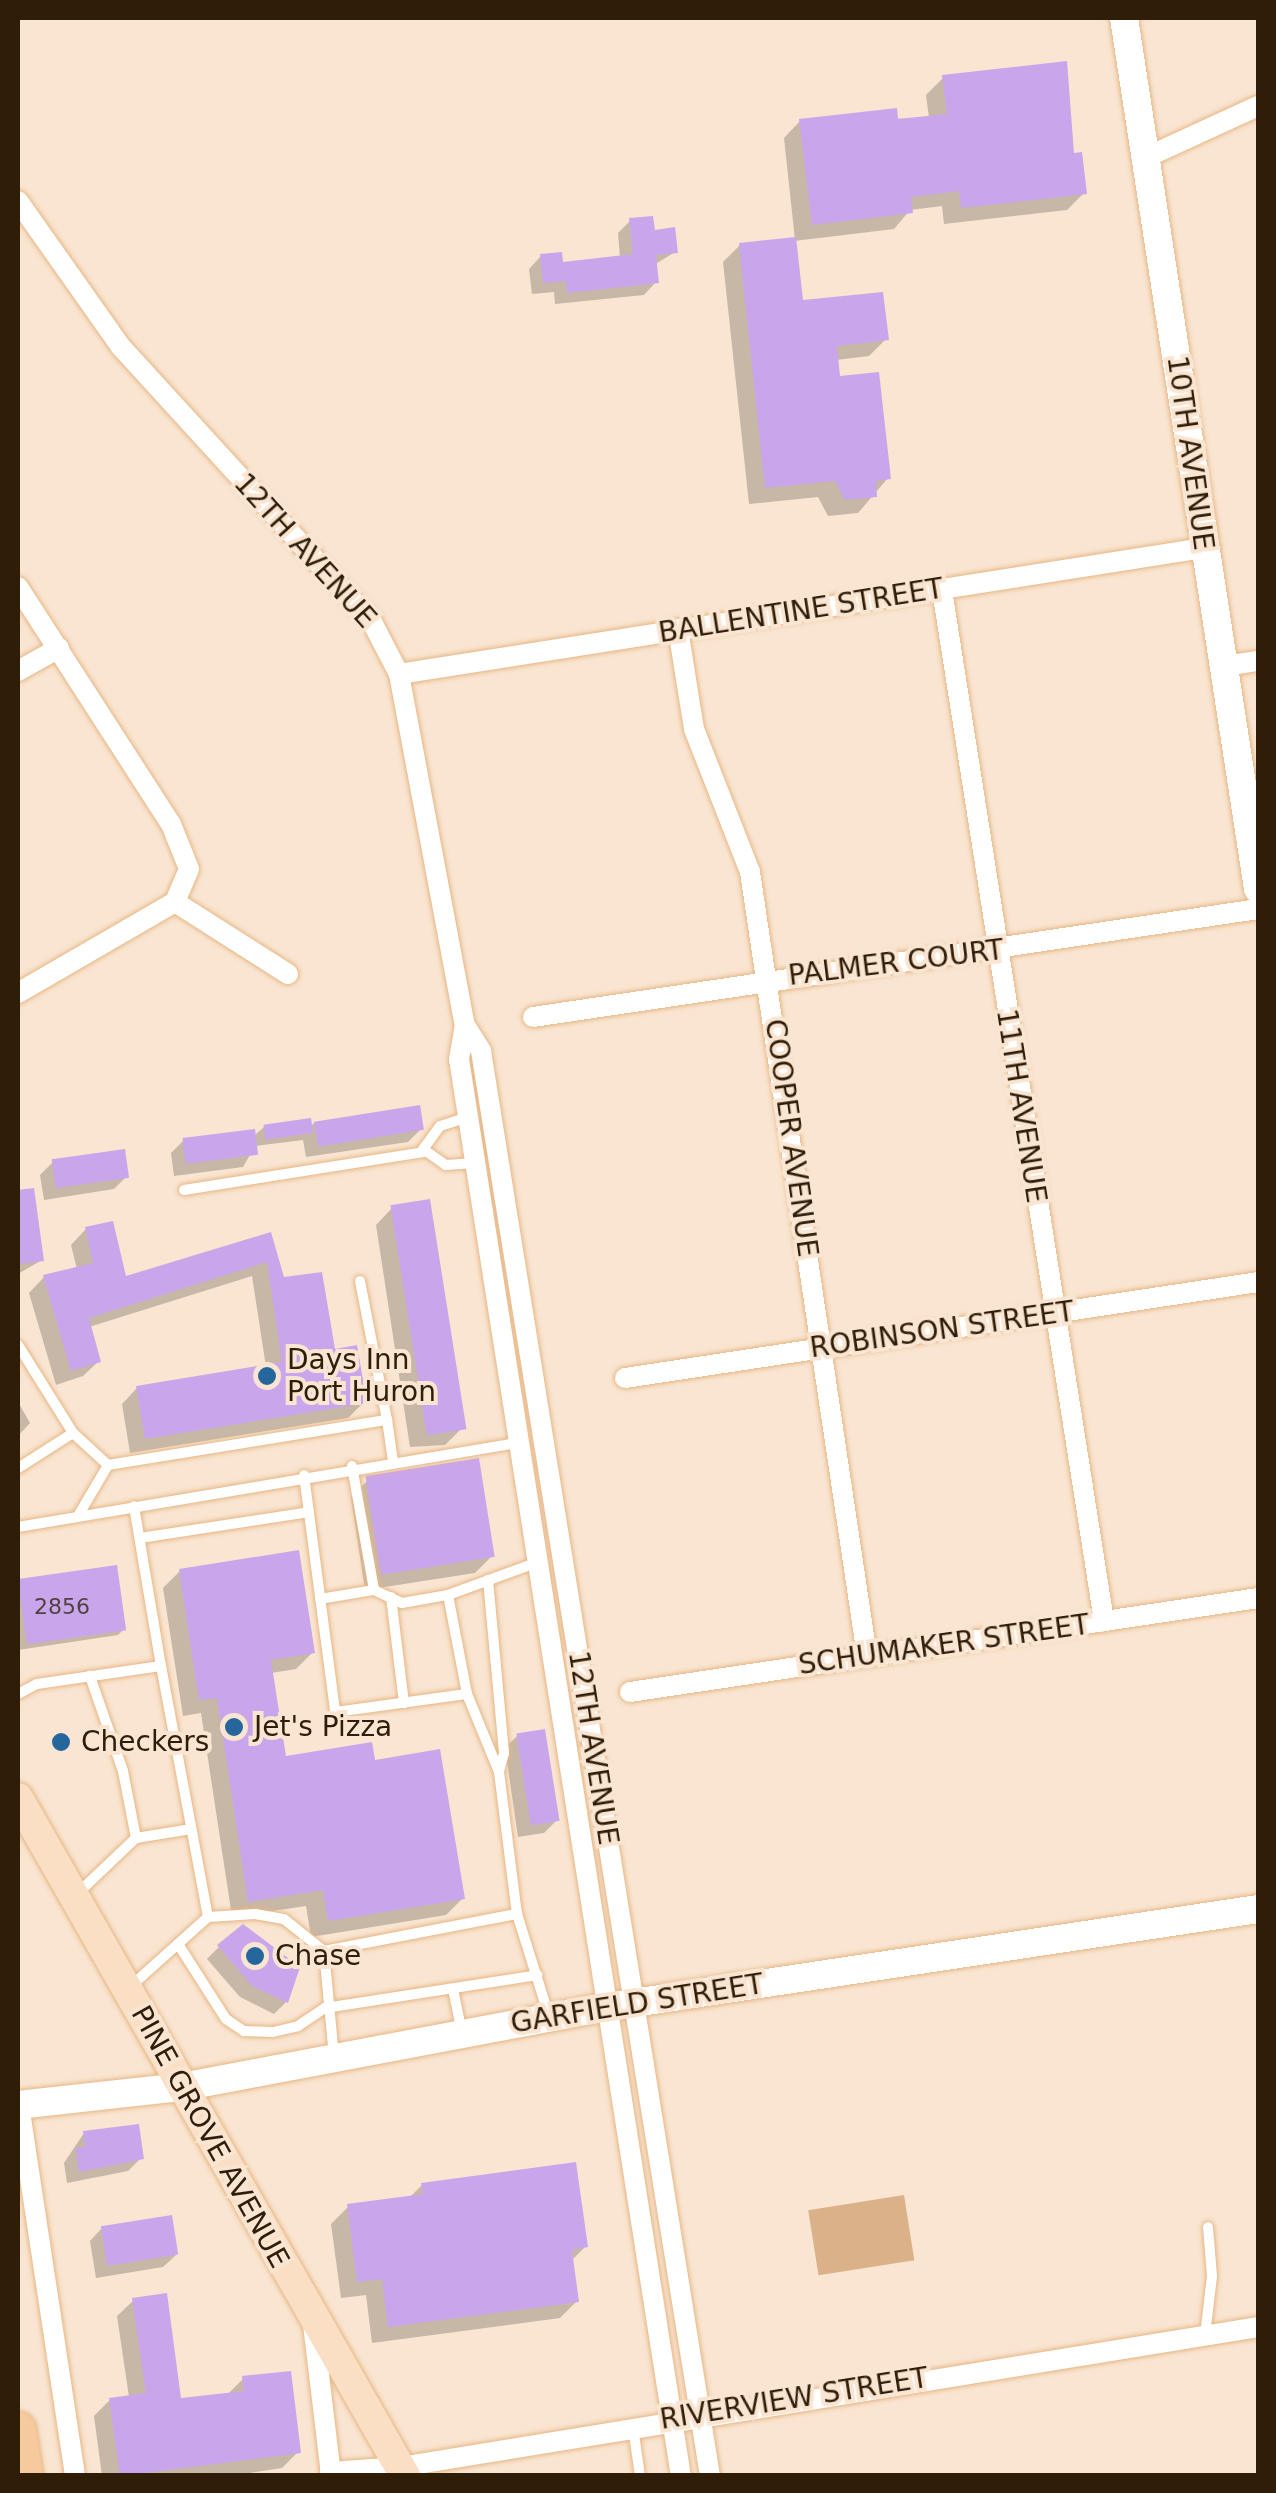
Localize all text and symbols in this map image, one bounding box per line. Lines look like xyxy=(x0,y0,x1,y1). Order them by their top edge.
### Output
street label: 10TH AVENUE xyxy=(1160,354,1220,552)
street label: 12TH AVENUE xyxy=(227,467,383,635)
street label: BALLENTINE STREET xyxy=(656,572,946,650)
street label: PALMER COURT xyxy=(786,933,1006,993)
street label: 11TH AVENUE xyxy=(989,1007,1053,1205)
street label: COOPER AVENUE xyxy=(758,1017,824,1259)
street label: ROBINSON STREET xyxy=(808,1295,1076,1365)
place label: Days Inn Port Huron xyxy=(287,1343,436,1409)
marker: Days Inn Port Huron xyxy=(256,1365,278,1387)
house number: 2856 xyxy=(34,1594,90,1620)
street label: SCHUMAKER STREET xyxy=(796,1608,1092,1682)
street label: 12TH AVENUE xyxy=(561,1649,625,1847)
place label: Jet's Pizza xyxy=(254,1710,392,1744)
marker: Jet's Pizza xyxy=(223,1716,245,1738)
place label: Checkers xyxy=(81,1725,209,1759)
marker: Checkers xyxy=(50,1731,72,1753)
place label: Chase xyxy=(275,1939,361,1973)
marker: Chase xyxy=(244,1945,266,1967)
street label: GARFIELD STREET xyxy=(508,1967,766,2041)
street label: PINE GROVE AVENUE xyxy=(124,2000,296,2274)
street label: RIVERVIEW STREET xyxy=(658,2361,930,2437)

